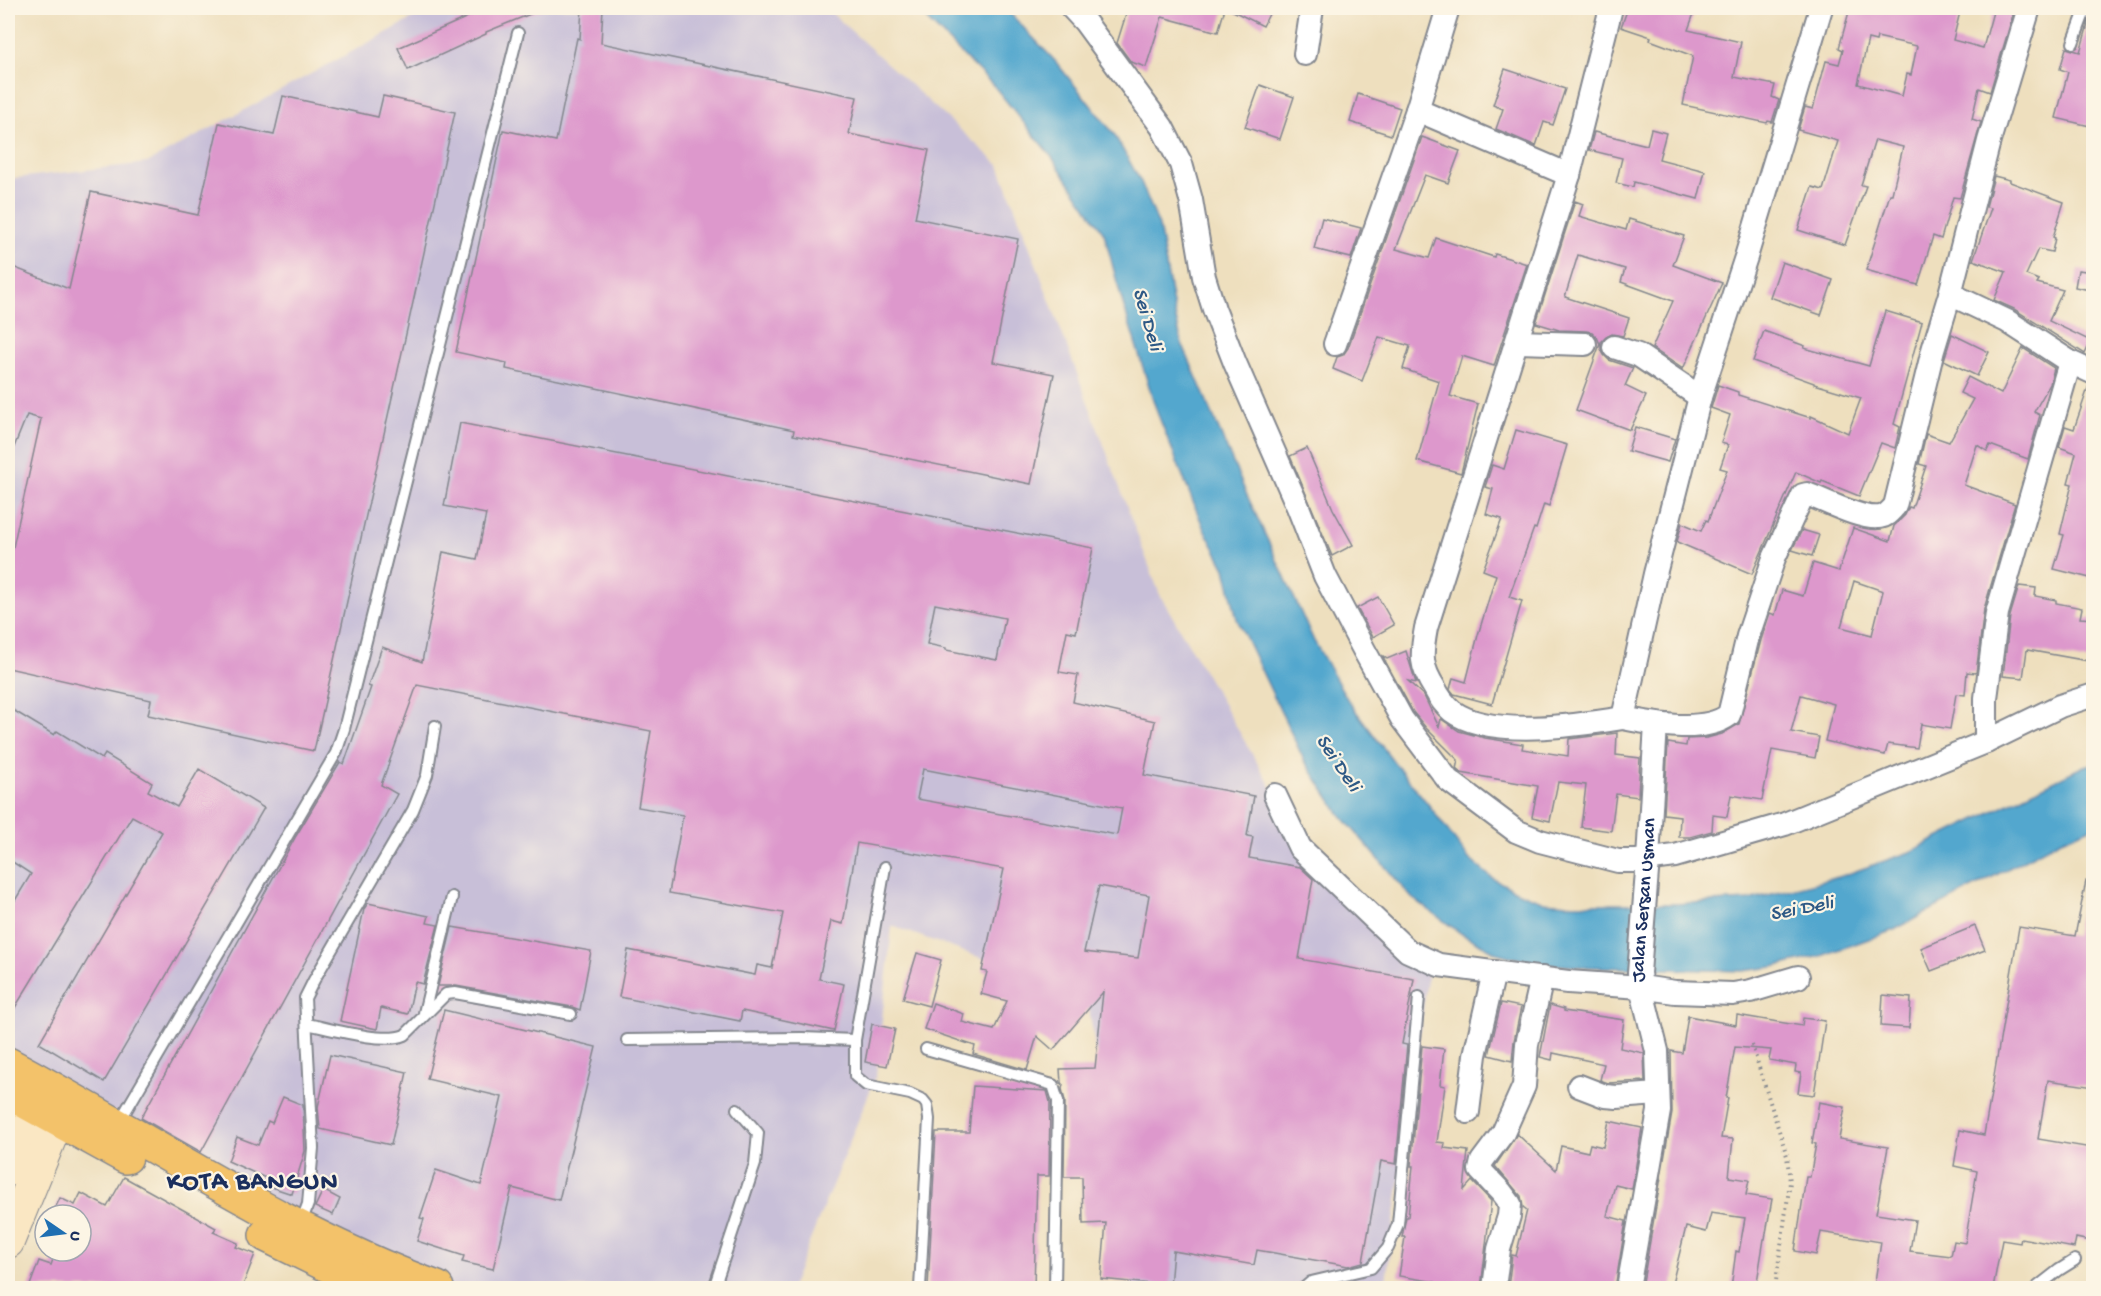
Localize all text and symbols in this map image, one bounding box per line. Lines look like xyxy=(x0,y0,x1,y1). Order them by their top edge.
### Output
water label: Sei Deli xyxy=(1125,286,1167,356)
water label: Sei Deli xyxy=(1309,731,1367,799)
street label: Jalan Sersan Usman xyxy=(1627,817,1662,984)
water label: Sei Deli xyxy=(1768,891,1838,928)
district label: KOTA BANGUN xyxy=(166,1168,339,1199)
north arrow xyxy=(33,1203,93,1263)
text: U xyxy=(64,1229,84,1243)

